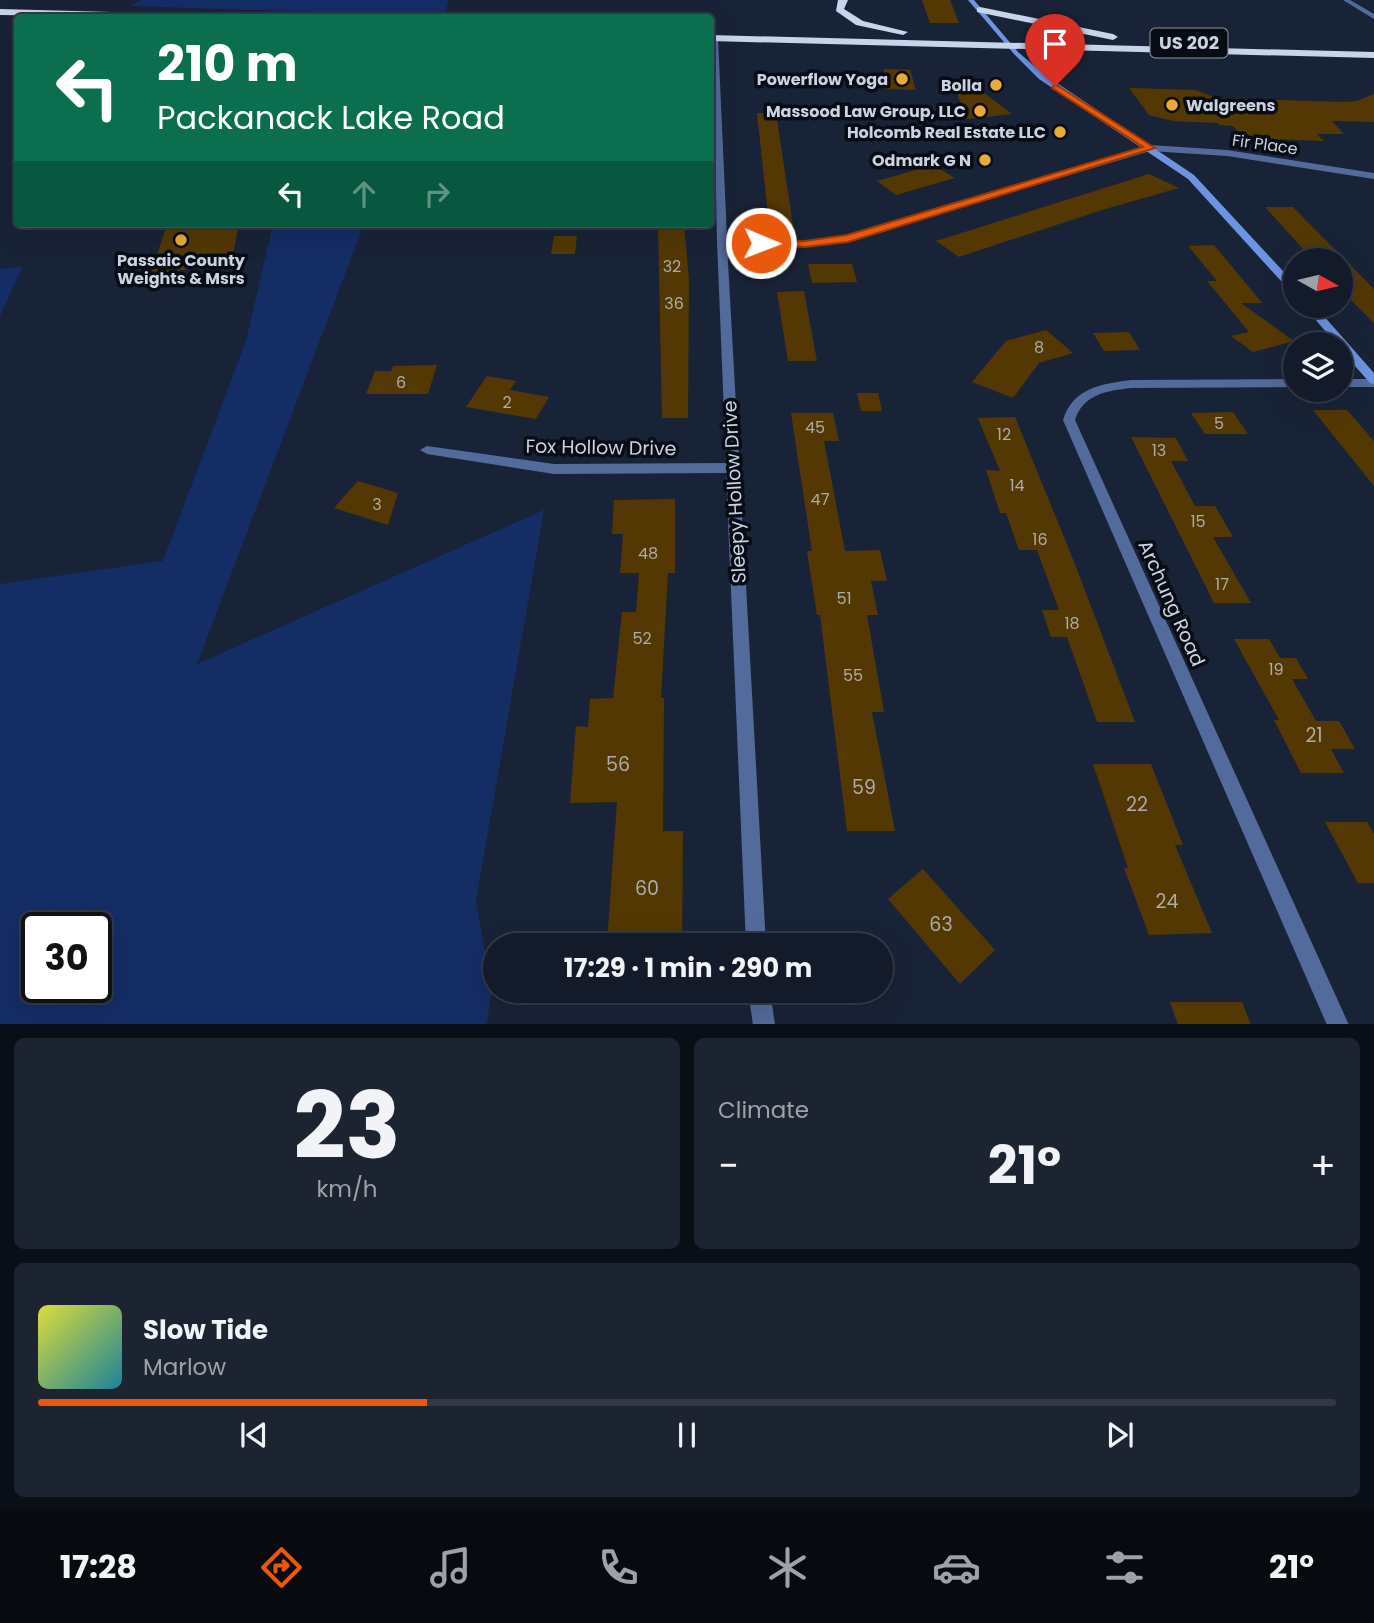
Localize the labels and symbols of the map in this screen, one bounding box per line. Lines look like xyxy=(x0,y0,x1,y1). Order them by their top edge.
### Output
pin xyxy=(1025,14,1085,86)
road number: US 202 xyxy=(1150,28,1228,58)
place label: Powerflow Yoga xyxy=(757,68,888,91)
marker: Powerflow Yoga xyxy=(894,71,910,87)
place label: Bolla xyxy=(941,74,982,97)
marker: Bolla xyxy=(988,77,1004,93)
place label: Walgreens xyxy=(1186,94,1276,117)
marker: Walgreens xyxy=(1164,97,1180,113)
place label: Massood Law Group, LLC xyxy=(766,100,966,123)
marker: Massood Law Group, LLC xyxy=(972,103,988,119)
place label: Holcomb Real Estate LLC xyxy=(847,121,1046,144)
marker: Holcomb Real Estate LLC xyxy=(1052,124,1068,140)
street label: Fir Place xyxy=(1231,129,1299,160)
place label: Odmark G N xyxy=(872,149,971,172)
marker: Odmark G N xyxy=(977,152,993,168)
position arrow xyxy=(724,206,798,280)
marker: Passaic County Weights & Msrs xyxy=(173,232,189,248)
north arrow xyxy=(1283,248,1353,318)
place label: Passaic County Weights & Msrs xyxy=(117,249,246,290)
house number: 32 xyxy=(663,255,681,278)
house number: 36 xyxy=(664,292,684,315)
house number: 8 xyxy=(1034,336,1044,359)
house number: 6 xyxy=(396,371,406,394)
house number: 2 xyxy=(502,391,512,414)
street label: Sleepy Hollow Drive xyxy=(716,400,753,584)
house number: 5 xyxy=(1214,412,1224,435)
house number: 45 xyxy=(805,416,825,439)
house number: 12 xyxy=(997,423,1011,446)
street label: Fox Hollow Drive xyxy=(525,433,677,462)
house number: 13 xyxy=(1152,439,1166,462)
house number: 14 xyxy=(1009,474,1025,497)
house number: 47 xyxy=(811,488,830,511)
house number: 3 xyxy=(372,493,382,516)
house number: 15 xyxy=(1190,510,1206,533)
house number: 16 xyxy=(1032,528,1048,551)
street label: Archung Road xyxy=(1132,536,1211,670)
house number: 48 xyxy=(638,542,658,565)
house number: 17 xyxy=(1215,573,1229,596)
house number: 51 xyxy=(836,587,852,610)
house number: 18 xyxy=(1064,612,1080,635)
house number: 52 xyxy=(632,627,652,650)
house number: 19 xyxy=(1268,658,1284,681)
house number: 55 xyxy=(843,664,863,687)
house number: 21 xyxy=(1305,722,1323,749)
house number: 56 xyxy=(606,751,630,778)
house number: 59 xyxy=(852,774,876,801)
house number: 22 xyxy=(1126,791,1148,818)
house number: 60 xyxy=(635,875,659,902)
house number: 24 xyxy=(1156,888,1178,915)
house number: 63 xyxy=(929,911,953,938)
speed limit sign: 30 xyxy=(21,912,112,1003)

